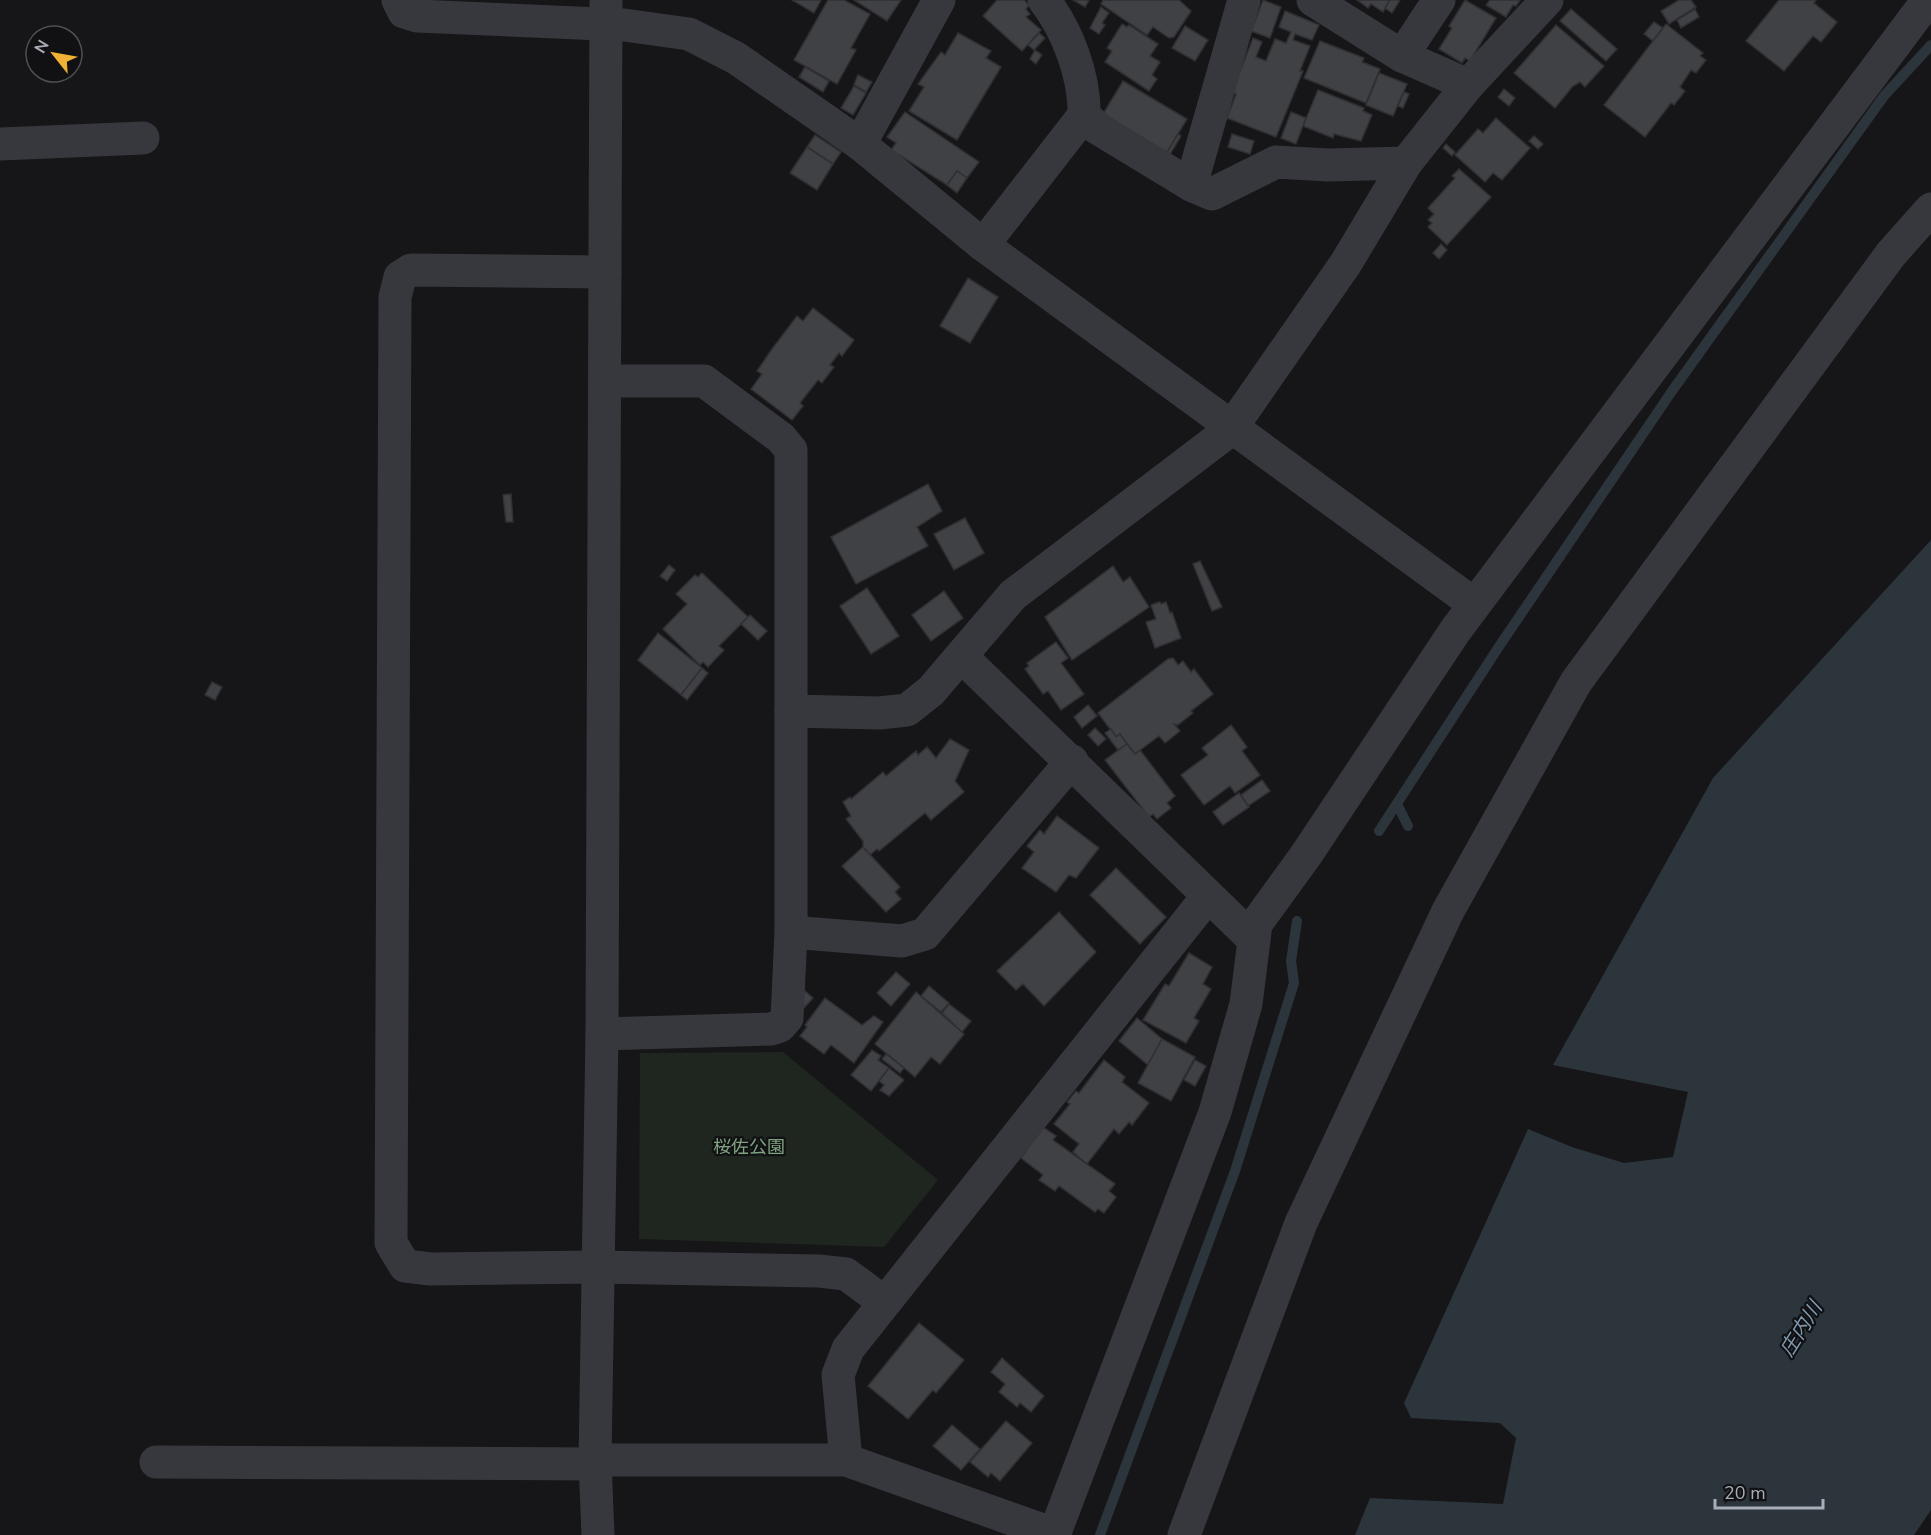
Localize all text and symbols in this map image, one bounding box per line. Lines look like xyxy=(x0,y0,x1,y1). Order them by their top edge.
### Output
north arrow xyxy=(24,24,84,84)
text: N xyxy=(29,36,55,58)
park label: 桜佐公園 xyxy=(713,1135,785,1159)
water label: 庄内川 xyxy=(1774,1295,1829,1362)
scale bar xyxy=(1715,1472,1823,1510)
text: 20 m xyxy=(1724,1481,1766,1505)

